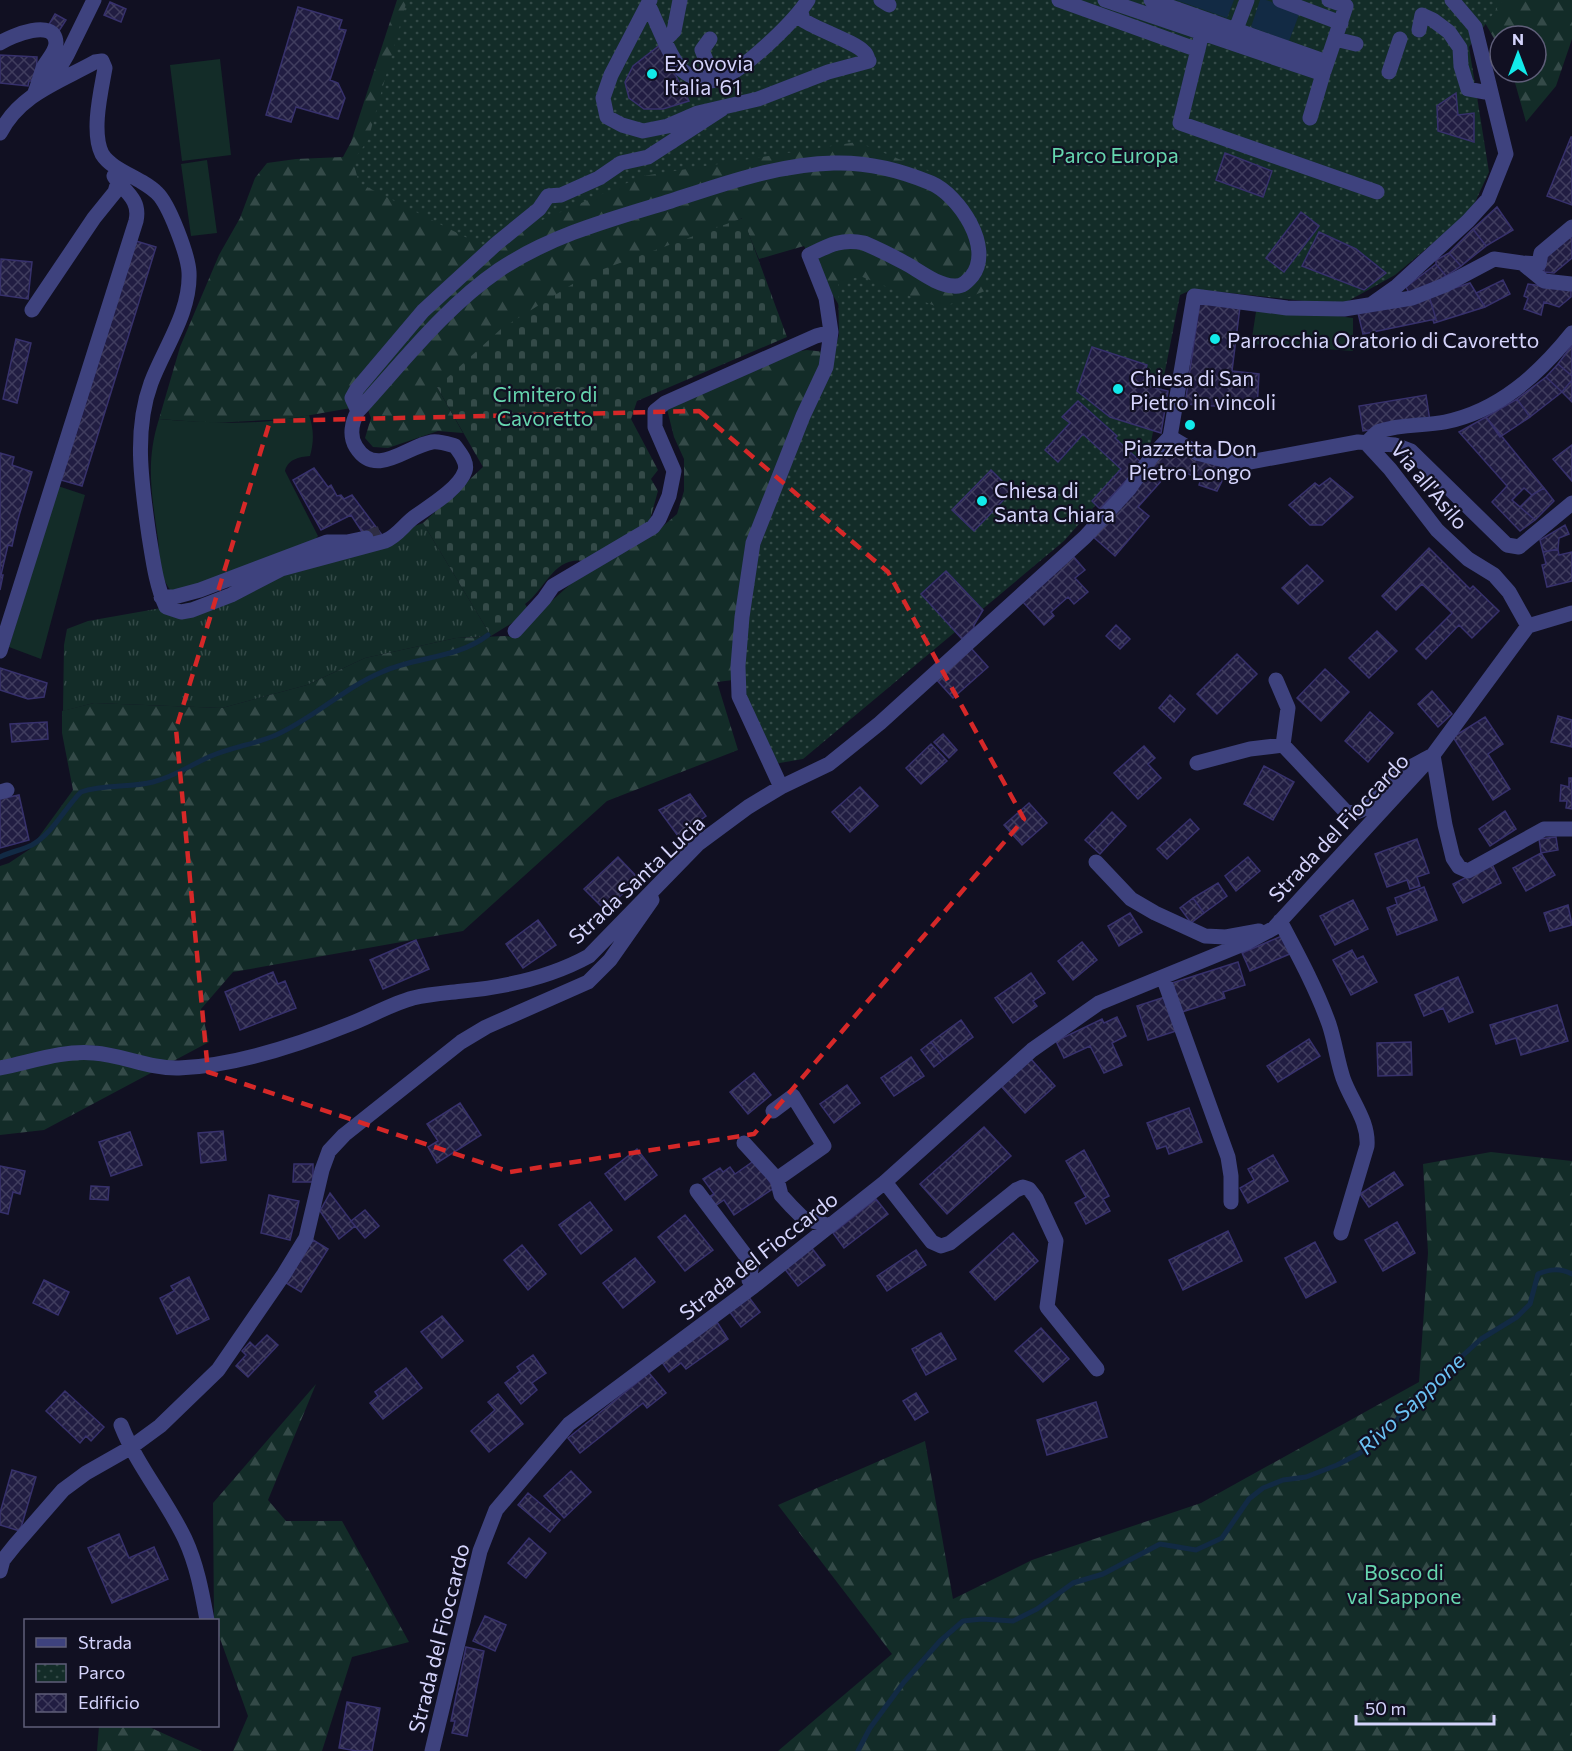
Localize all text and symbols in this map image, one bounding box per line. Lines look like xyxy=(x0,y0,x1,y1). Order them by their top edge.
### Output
north arrow xyxy=(1488,24,1548,84)
text: N xyxy=(1512,29,1524,48)
place label: Ex ovovia Italia '61 xyxy=(664,50,754,99)
marker: Ex ovovia Italia '61 xyxy=(645,67,659,81)
park label: Parco Europa xyxy=(1051,142,1179,167)
place label: Parrocchia Oratorio di Cavoretto xyxy=(1227,327,1539,352)
marker: Parrocchia Oratorio di Cavoretto xyxy=(1208,332,1222,346)
place label: Chiesa di San Pietro in vincoli xyxy=(1130,365,1276,414)
park label: Cimitero di Cavoretto xyxy=(492,381,598,430)
marker: Chiesa di San Pietro in vincoli xyxy=(1111,382,1125,396)
marker: Piazzetta Don Pietro Longo xyxy=(1183,418,1197,432)
place label: Piazzetta Don Pietro Longo xyxy=(1123,435,1257,484)
street label: Via all'Asilo xyxy=(1386,436,1474,534)
place label: Chiesa di Santa Chiara xyxy=(994,477,1115,526)
marker: Chiesa di Santa Chiara xyxy=(975,494,989,508)
street label: Strada del Fioccardo xyxy=(1263,748,1413,906)
street label: Strada Santa Lucia xyxy=(563,810,709,948)
street label: Strada del Fioccardo xyxy=(674,1185,842,1325)
water label: Rivo Sappone xyxy=(1352,1346,1470,1459)
street label: Strada del Fioccardo xyxy=(402,1541,474,1735)
park label: Bosco di val Sappone xyxy=(1347,1559,1461,1608)
legend xyxy=(24,1619,219,1727)
text: Strada xyxy=(78,1631,132,1653)
text: Parco xyxy=(78,1661,125,1683)
scale bar xyxy=(1356,1688,1494,1726)
text: Edificio xyxy=(78,1691,140,1713)
text: 50 m xyxy=(1365,1697,1406,1719)

